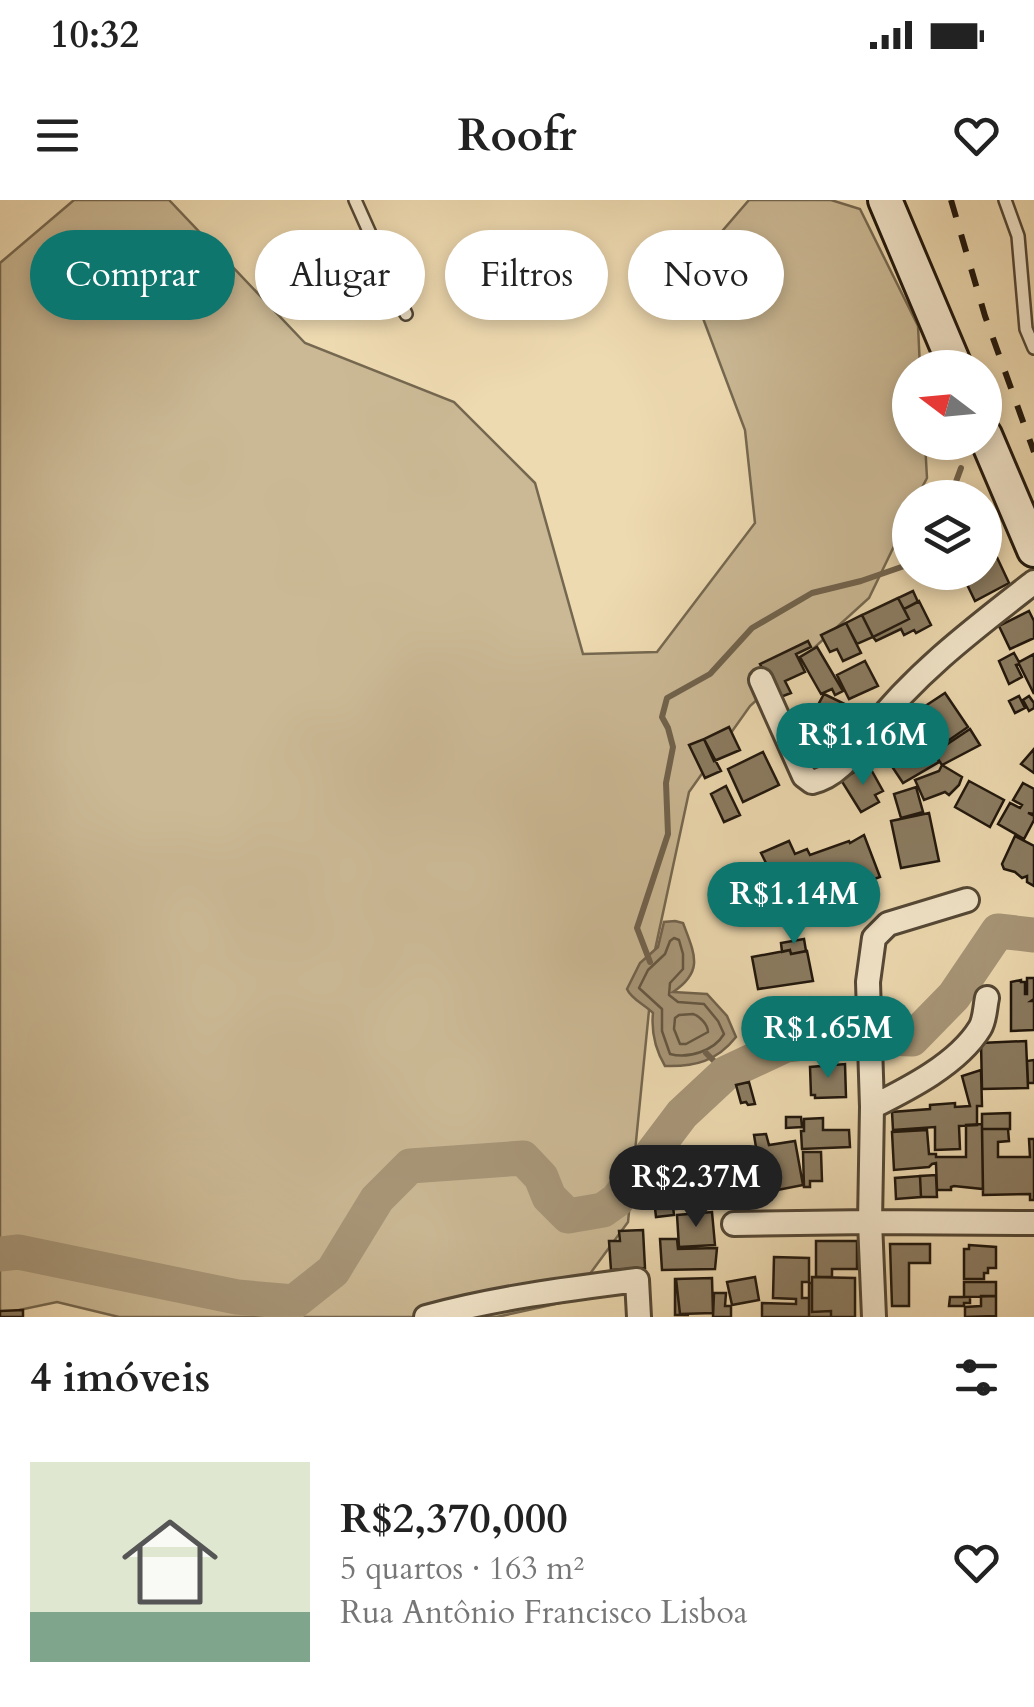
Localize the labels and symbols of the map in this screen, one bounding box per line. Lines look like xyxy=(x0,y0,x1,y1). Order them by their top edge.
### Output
north arrow xyxy=(892,350,1002,460)
pin: R$1.16M xyxy=(771,703,955,788)
pin: R$1.14M xyxy=(702,862,886,947)
pin: R$1.65M xyxy=(736,996,920,1081)
pin: R$2.37M xyxy=(604,1145,788,1230)

